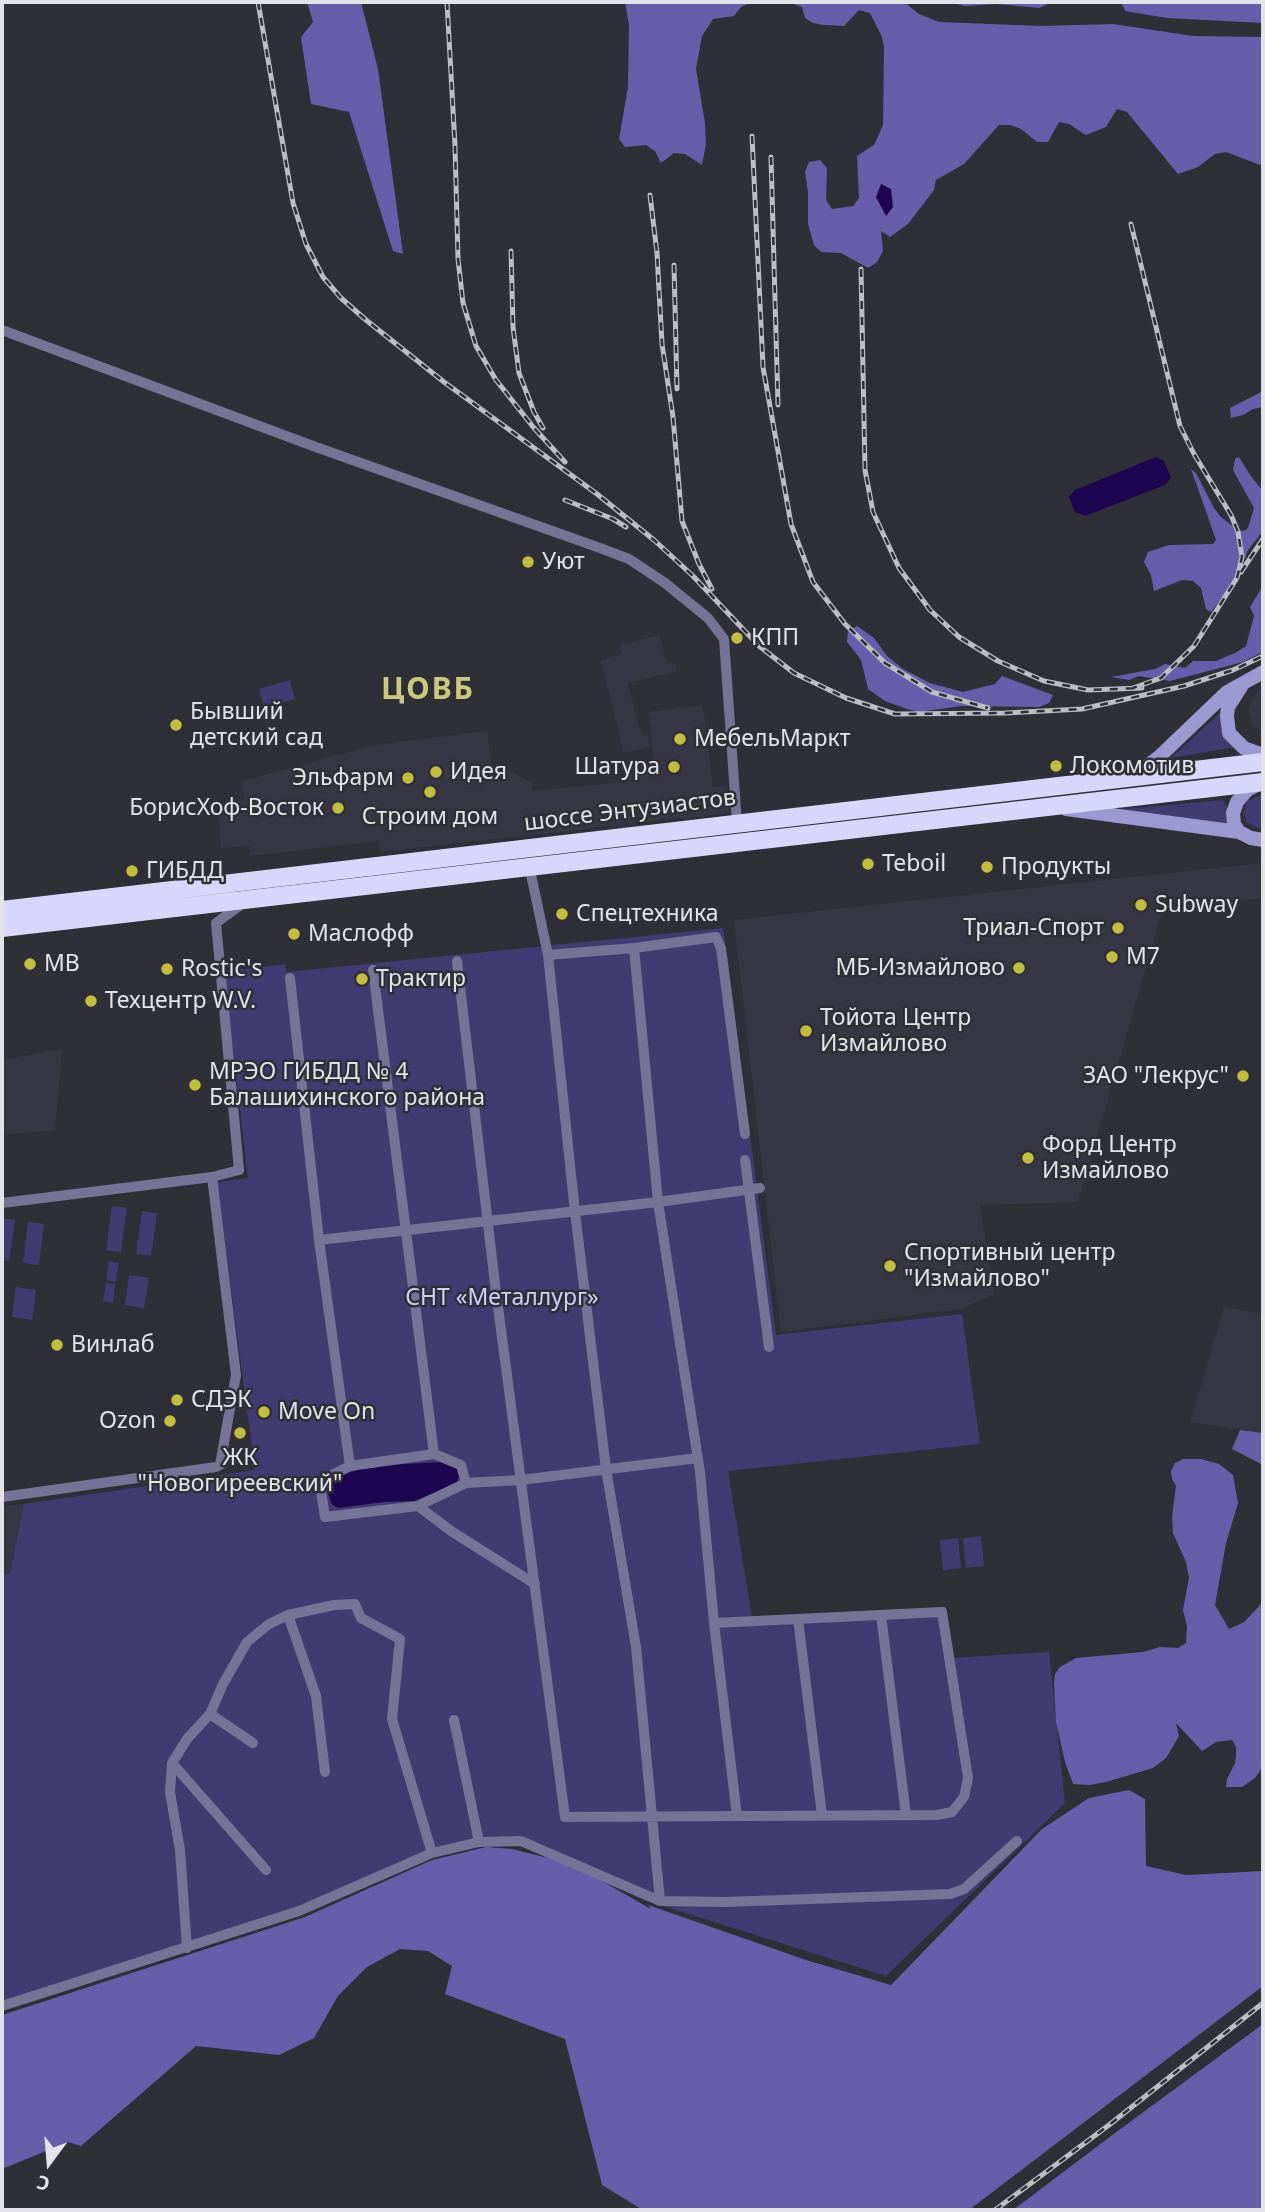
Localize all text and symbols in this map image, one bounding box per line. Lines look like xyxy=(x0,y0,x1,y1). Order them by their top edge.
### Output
place label: Уют xyxy=(542,548,585,576)
marker: Уют xyxy=(520,554,536,570)
place label: КПП xyxy=(751,624,799,652)
marker: КПП xyxy=(729,630,745,646)
district label: ЦОВБ xyxy=(382,672,474,708)
place label: Бывший детский сад xyxy=(190,698,323,752)
marker: Бывший детский сад xyxy=(168,717,184,733)
place label: МебельМаркт xyxy=(694,725,851,753)
marker: МебельМаркт xyxy=(672,731,688,747)
place label: Локомотив xyxy=(1070,752,1194,780)
place label: Шатура xyxy=(574,753,660,781)
place label: Идея xyxy=(450,758,507,786)
marker: Локомотив xyxy=(1048,758,1064,774)
marker: Шатура xyxy=(666,759,682,775)
place label: Эльфарм xyxy=(292,764,394,792)
marker: Идея xyxy=(428,764,444,780)
marker: Эльфарм xyxy=(400,770,416,786)
marker: Строим дом xyxy=(422,784,438,800)
street label: шоссе Энтузиастов xyxy=(522,784,738,838)
place label: БорисХоф-Восток xyxy=(129,794,324,822)
marker: БорисХоф-Восток xyxy=(330,800,346,816)
place label: Строим дом xyxy=(362,803,498,831)
place label: Teboil xyxy=(882,850,946,878)
place label: Продукты xyxy=(1001,853,1111,881)
marker: Teboil xyxy=(860,856,876,872)
place label: ГИБДД xyxy=(146,857,224,885)
marker: Продукты xyxy=(979,859,995,875)
marker: ГИБДД xyxy=(124,863,140,879)
place label: Subway xyxy=(1155,891,1238,919)
marker: Subway xyxy=(1133,897,1149,913)
place label: Спецтехника xyxy=(576,900,718,928)
marker: Спецтехника xyxy=(554,906,570,922)
place label: Триал-Спорт xyxy=(963,914,1104,942)
place label: Маслофф xyxy=(308,920,414,948)
marker: Триал-Спорт xyxy=(1110,920,1126,936)
marker: Маслофф xyxy=(286,926,302,942)
place label: М7 xyxy=(1126,943,1160,971)
marker: М7 xyxy=(1104,949,1120,965)
place label: MB xyxy=(44,950,80,978)
place label: МБ-Измайлово xyxy=(835,954,1005,982)
place label: Rostiс's xyxy=(181,955,262,983)
marker: MB xyxy=(22,956,38,972)
marker: МБ-Измайлово xyxy=(1011,960,1027,976)
marker: Rostiс's xyxy=(159,961,175,977)
place label: Трактир xyxy=(376,965,466,993)
marker: Трактир xyxy=(354,971,370,987)
place label: Техцентр W.V. xyxy=(105,987,256,1015)
marker: Техцентр W.V. xyxy=(83,993,99,1009)
place label: Тойота Центр Измайлово xyxy=(820,1004,971,1058)
marker: Тойота Центр Измайлово xyxy=(798,1023,814,1039)
place label: МРЭО ГИБДД № 4 Балашихинского района xyxy=(209,1058,485,1112)
place label: ЗАО "Лекрус" xyxy=(1083,1062,1229,1090)
marker: ЗАО "Лекрус" xyxy=(1235,1068,1251,1084)
marker: МРЭО ГИБДД № 4 Балашихинского района xyxy=(187,1077,203,1093)
place label: Форд Центр Измайлово xyxy=(1042,1131,1177,1185)
marker: Форд Центр Измайлово xyxy=(1020,1150,1036,1166)
place label: Спортивный центр "Измайлово" xyxy=(904,1239,1115,1293)
marker: Спортивный центр "Измайлово" xyxy=(882,1258,898,1274)
park label: СНТ «Металлург» xyxy=(405,1284,599,1312)
place label: Винлаб xyxy=(71,1331,154,1359)
marker: Винлаб xyxy=(49,1337,65,1353)
place label: СДЭК xyxy=(191,1386,252,1414)
marker: СДЭК xyxy=(169,1392,185,1408)
place label: Move On xyxy=(278,1398,375,1426)
marker: Move On xyxy=(256,1404,272,1420)
place label: Ozon xyxy=(99,1407,156,1435)
marker: Ozon xyxy=(162,1413,178,1429)
marker: ЖК "Новогиреевский" xyxy=(232,1425,248,1441)
place label: ЖК "Новогиреевский" xyxy=(138,1444,342,1498)
north arrow xyxy=(14,2128,84,2198)
text: С xyxy=(34,2169,53,2197)

